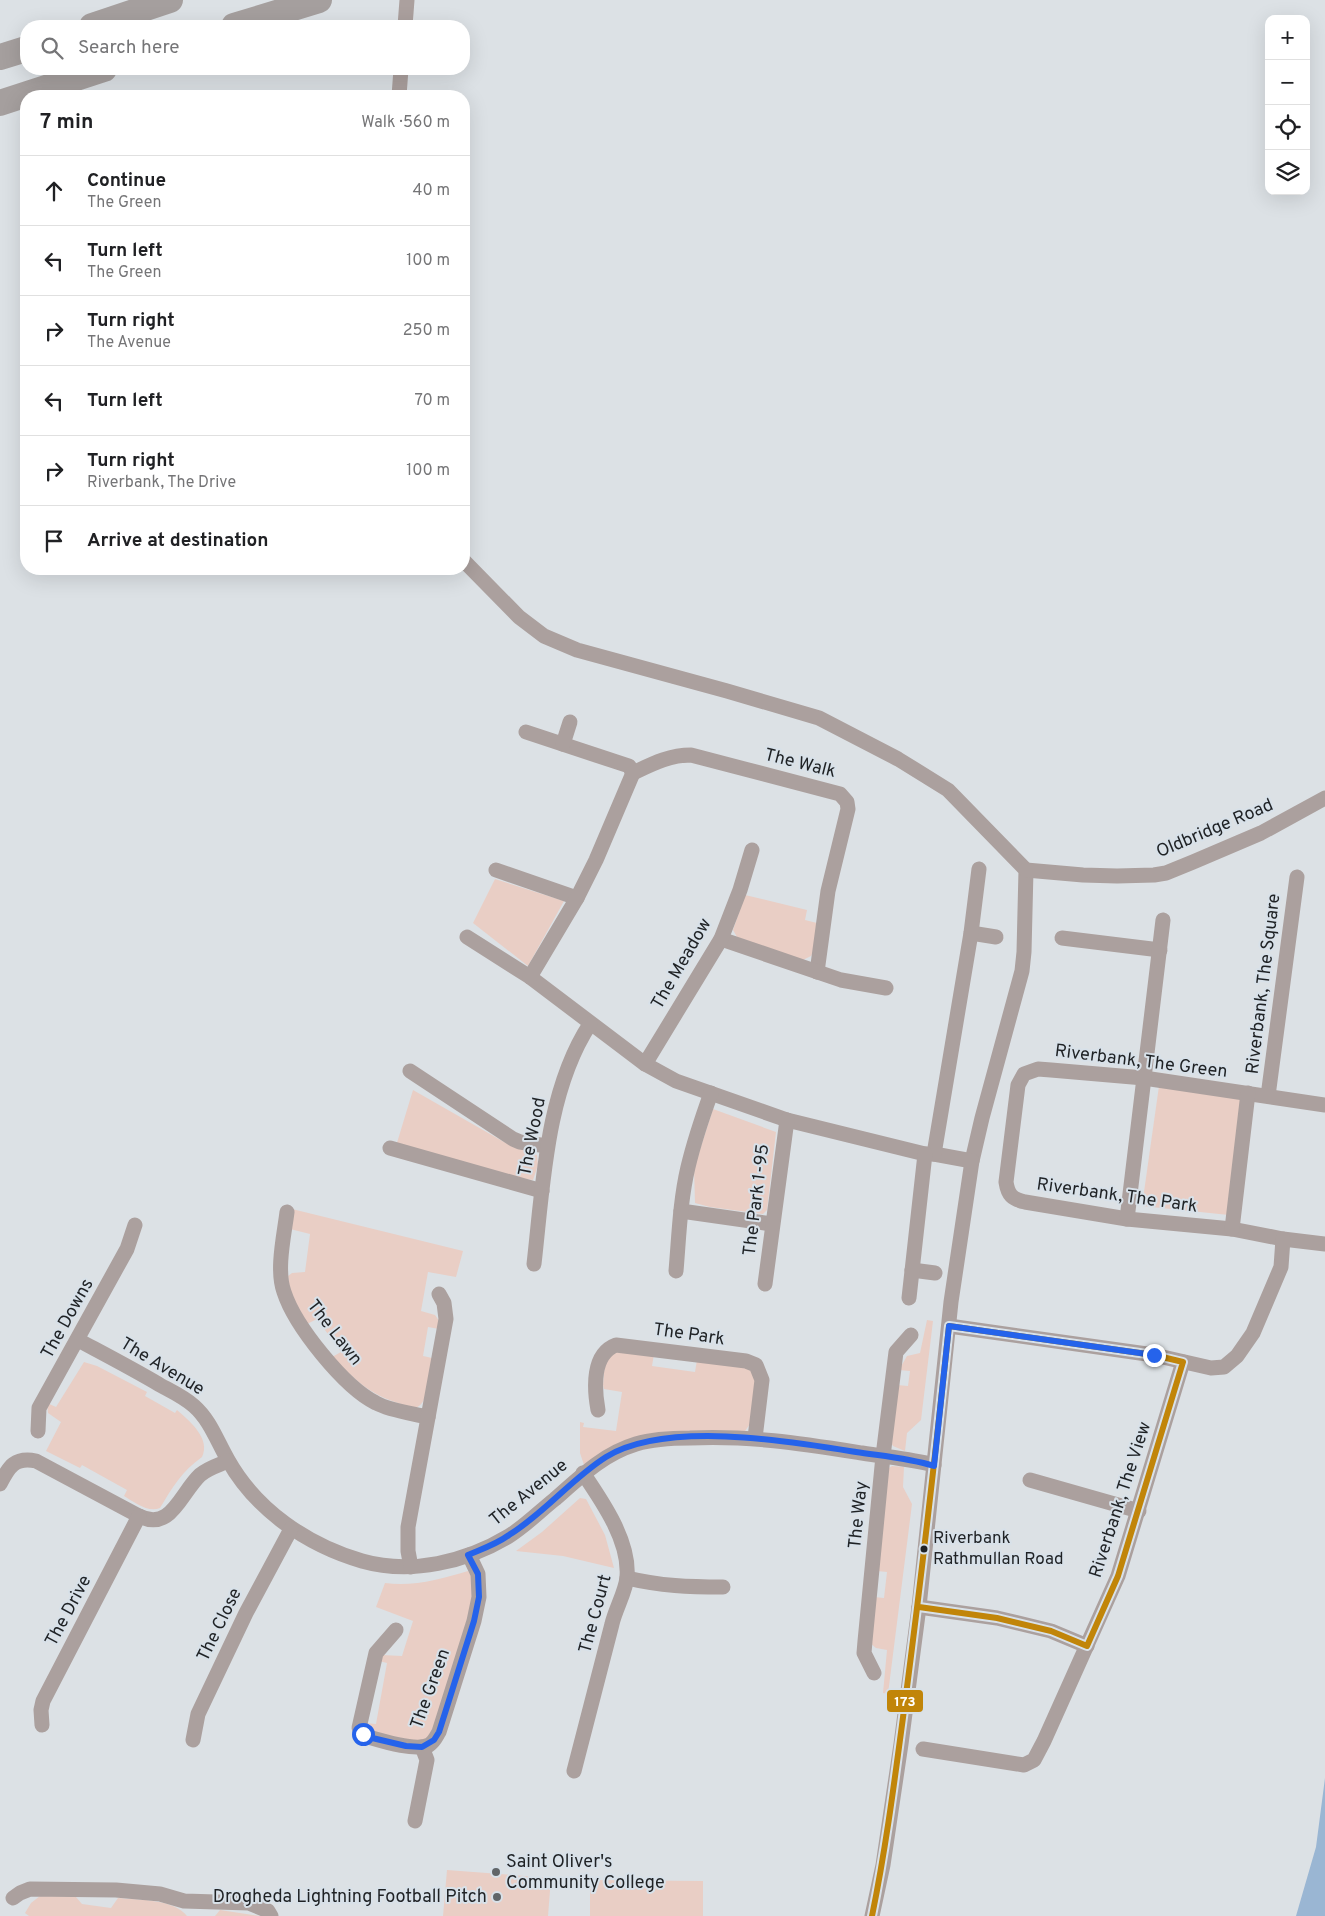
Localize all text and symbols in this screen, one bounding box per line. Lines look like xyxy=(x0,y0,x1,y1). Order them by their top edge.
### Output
map controls xyxy=(1265,15,1310,195)
button: + xyxy=(1265,15,1310,60)
search box xyxy=(20,20,470,75)
icon: search xyxy=(38,34,66,62)
text: Search here xyxy=(78,36,180,60)
button: − xyxy=(1265,60,1310,105)
button: locate xyxy=(1265,105,1310,150)
text: 7 min xyxy=(40,109,93,136)
text: Walk · 560 m xyxy=(361,113,450,133)
button: layers xyxy=(1265,150,1310,195)
text: Continue xyxy=(87,169,166,193)
icon: ahead xyxy=(40,177,68,205)
text: 40 m xyxy=(412,181,450,201)
text: The Green xyxy=(87,193,161,213)
text: Turn left xyxy=(87,239,163,263)
icon: left xyxy=(40,247,68,275)
text: 100 m xyxy=(406,251,450,271)
text: The Green xyxy=(87,263,161,283)
text: Turn right xyxy=(87,309,175,333)
icon: right xyxy=(40,317,68,345)
text: 250 m xyxy=(403,321,450,341)
text: The Avenue xyxy=(87,333,171,353)
icon: left xyxy=(40,387,68,415)
text: Turn left xyxy=(87,389,163,413)
text: 70 m xyxy=(415,391,450,411)
text: Turn right xyxy=(87,449,175,473)
icon: right xyxy=(40,457,68,485)
text: 100 m xyxy=(406,461,450,481)
text: Riverbank, The Drive xyxy=(87,473,236,493)
icon: arrive xyxy=(40,527,68,555)
text: Arrive at destination xyxy=(87,529,268,553)
street label: The Walk xyxy=(762,744,838,784)
street label: Oldbridge Road xyxy=(1153,794,1277,864)
street label: Riverbank, The Square xyxy=(1242,892,1286,1076)
street label: The Meadow xyxy=(647,914,717,1014)
street label: Riverbank, The Green xyxy=(1053,1040,1229,1084)
street label: The Wood xyxy=(514,1096,552,1178)
street label: The Park 1-95 xyxy=(739,1143,775,1257)
street label: Riverbank, The Park xyxy=(1035,1173,1199,1219)
street label: The Downs xyxy=(37,1275,99,1363)
street label: The Lawn xyxy=(301,1296,367,1370)
street label: The Park xyxy=(652,1319,726,1351)
street label: The Avenue xyxy=(116,1333,208,1401)
route end xyxy=(1143,1344,1166,1367)
street label: Riverbank, The View xyxy=(1085,1419,1157,1581)
street label: The Avenue xyxy=(485,1454,573,1532)
street label: The Way xyxy=(844,1480,874,1550)
place label: Riverbank Rathmullan Road xyxy=(933,1528,1064,1571)
marker: Riverbank Rathmullan Road xyxy=(919,1544,929,1554)
street label: The Drive xyxy=(41,1571,97,1651)
street label: The Court xyxy=(574,1572,618,1656)
street label: The Close xyxy=(192,1584,248,1666)
street label: The Green xyxy=(406,1646,456,1732)
line badge: 173 xyxy=(886,1689,924,1713)
text: 173 xyxy=(894,1694,916,1711)
route start xyxy=(352,1723,375,1746)
place label: Saint Oliver's Community College xyxy=(506,1851,665,1895)
marker: Saint Oliver's Community College xyxy=(490,1866,502,1878)
place label: Drogheda Lightning Football Pitch xyxy=(213,1886,487,1909)
marker: Drogheda Lightning Football Pitch xyxy=(491,1891,503,1903)

